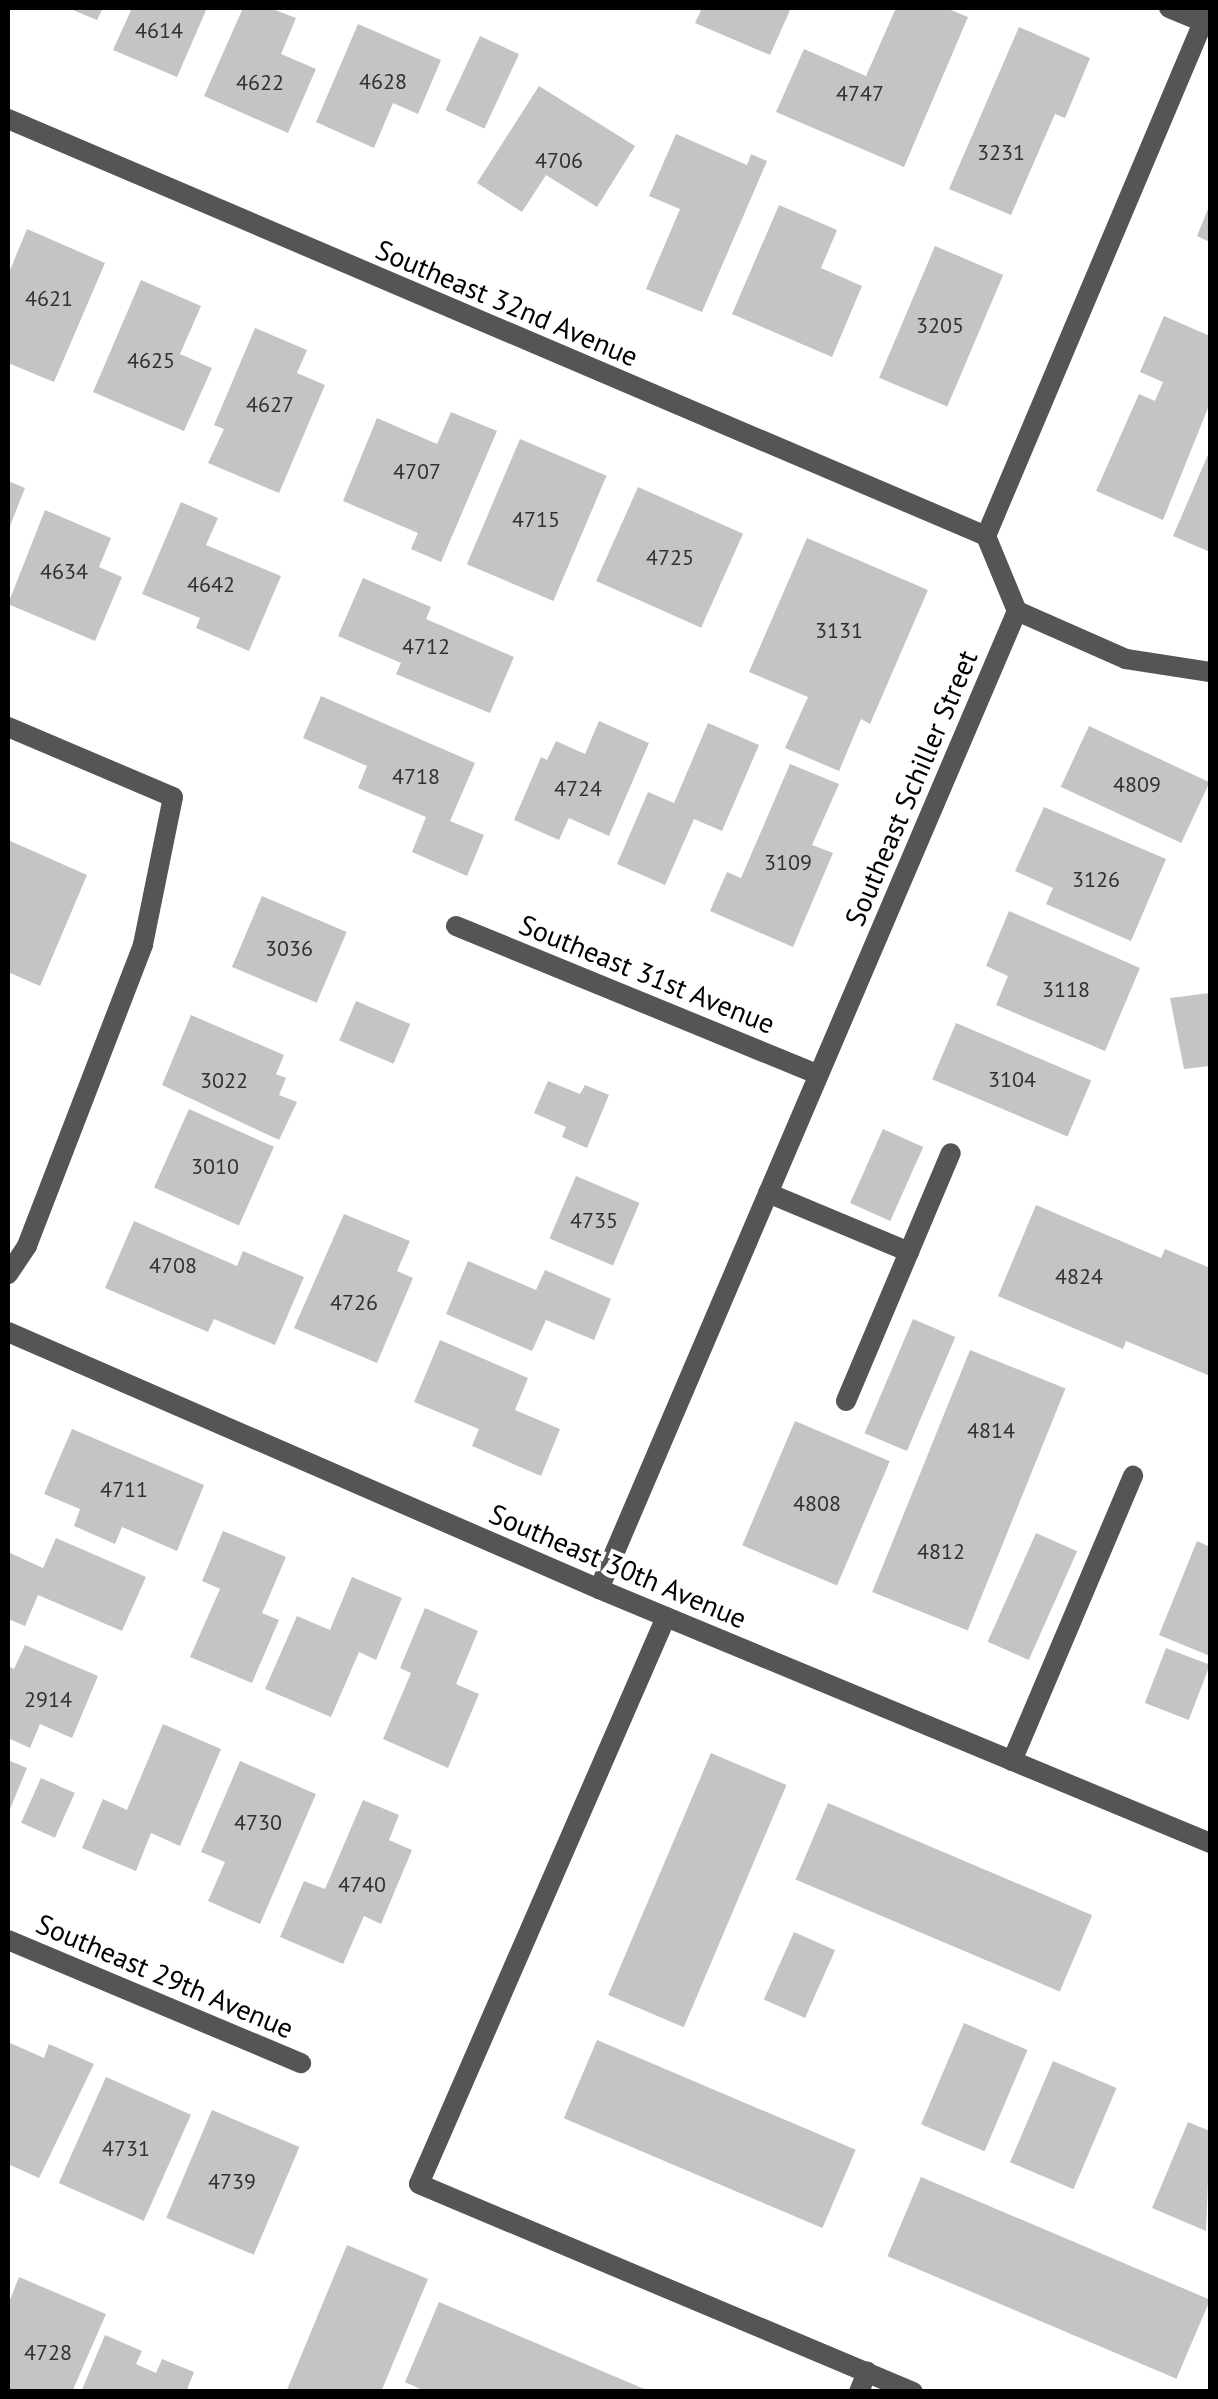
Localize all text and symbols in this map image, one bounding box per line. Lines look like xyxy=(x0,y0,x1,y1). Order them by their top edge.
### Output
house number: 4614 xyxy=(135,18,183,44)
house number: 4628 xyxy=(359,69,407,95)
house number: 4622 xyxy=(236,70,284,96)
house number: 4747 xyxy=(836,81,884,107)
house number: 3231 xyxy=(977,140,1025,166)
house number: 4706 xyxy=(535,148,583,174)
street label: Southeast 32nd Avenue xyxy=(370,232,644,374)
house number: 4621 xyxy=(25,286,73,312)
house number: 3205 xyxy=(916,313,964,339)
house number: 4625 xyxy=(127,348,175,374)
house number: 4627 xyxy=(246,392,294,418)
house number: 4707 xyxy=(393,459,441,485)
house number: 4715 xyxy=(512,507,560,533)
house number: 4725 xyxy=(646,545,694,571)
house number: 4634 xyxy=(40,559,88,585)
house number: 4642 xyxy=(187,572,235,598)
house number: 3131 xyxy=(815,618,863,644)
house number: 4712 xyxy=(402,634,450,660)
street label: Southeast Schiller Street xyxy=(838,645,984,931)
house number: 4718 xyxy=(392,764,440,790)
house number: 4809 xyxy=(1113,772,1161,798)
house number: 4724 xyxy=(554,776,602,802)
house number: 3109 xyxy=(764,850,812,876)
house number: 3126 xyxy=(1072,867,1120,893)
street label: Southeast 31st Avenue xyxy=(514,907,780,1041)
house number: 3036 xyxy=(265,936,313,962)
house number: 3118 xyxy=(1042,977,1090,1003)
house number: 3104 xyxy=(988,1067,1036,1093)
house number: 3022 xyxy=(200,1068,248,1094)
house number: 3010 xyxy=(191,1154,239,1180)
house number: 4735 xyxy=(570,1208,618,1234)
house number: 4708 xyxy=(149,1253,197,1279)
house number: 4824 xyxy=(1055,1264,1103,1290)
house number: 4726 xyxy=(330,1290,378,1316)
house number: 4814 xyxy=(967,1418,1015,1444)
house number: 4711 xyxy=(100,1477,148,1503)
house number: 4808 xyxy=(793,1491,841,1517)
street label: Southeast 30th Avenue xyxy=(484,1496,752,1636)
house number: 4812 xyxy=(917,1539,965,1565)
house number: 2914 xyxy=(24,1687,72,1713)
house number: 4730 xyxy=(234,1810,282,1836)
house number: 4740 xyxy=(338,1872,386,1898)
street label: Southeast 29th Avenue xyxy=(31,1906,299,2046)
house number: 4731 xyxy=(102,2136,150,2162)
house number: 4739 xyxy=(208,2169,256,2195)
house number: 4728 xyxy=(24,2340,72,2366)

